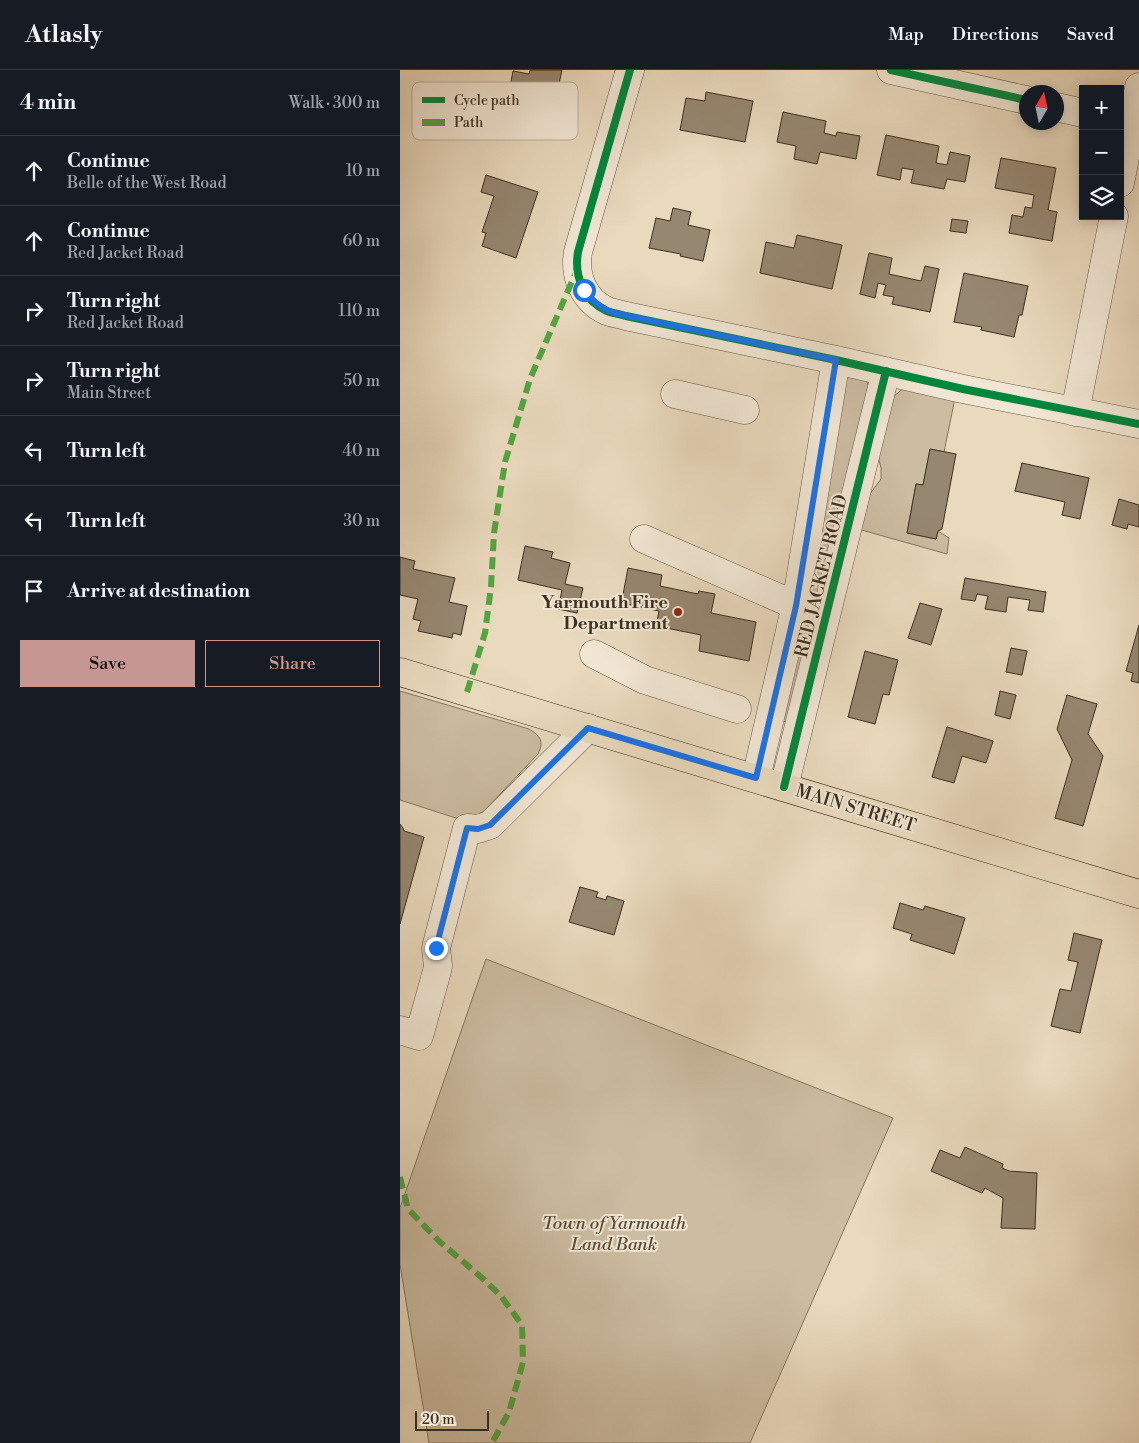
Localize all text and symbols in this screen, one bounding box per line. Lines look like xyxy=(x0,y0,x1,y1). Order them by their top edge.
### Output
text: Atlasly xyxy=(25,20,102,50)
text: Map xyxy=(888,23,924,46)
text: Directions xyxy=(952,23,1039,46)
text: Saved xyxy=(1067,23,1114,46)
legend xyxy=(412,82,578,140)
north arrow xyxy=(1019,85,1064,130)
map controls xyxy=(1079,85,1124,220)
button: + xyxy=(1079,85,1124,130)
text: 4 min xyxy=(20,90,76,116)
text: Cycle path xyxy=(454,92,520,110)
text: Walk · 300 m xyxy=(289,93,380,113)
text: Path xyxy=(454,114,484,132)
button: − xyxy=(1079,130,1124,175)
text: Continue xyxy=(67,149,150,173)
icon: ahead xyxy=(20,157,48,185)
text: 10 m xyxy=(346,161,380,181)
text: Belle of the West Road xyxy=(67,173,227,193)
button: layers xyxy=(1079,175,1124,220)
text: Continue xyxy=(67,219,150,243)
icon: ahead xyxy=(20,227,48,255)
text: 60 m xyxy=(342,231,380,251)
text: Red Jacket Road xyxy=(67,243,184,263)
route start xyxy=(573,279,596,302)
text: Turn right xyxy=(67,289,160,313)
icon: right xyxy=(20,297,48,325)
text: 110 m xyxy=(338,301,380,321)
text: Red Jacket Road xyxy=(67,313,184,333)
text: Turn right xyxy=(67,359,160,383)
icon: right xyxy=(20,367,48,395)
text: 50 m xyxy=(343,371,380,391)
text: Main Street xyxy=(67,383,151,403)
icon: left xyxy=(20,437,48,465)
text: Turn left xyxy=(67,439,146,463)
text: 40 m xyxy=(343,441,380,461)
street label: RED JACKET ROAD xyxy=(790,492,853,660)
icon: left xyxy=(20,507,48,535)
text: Turn left xyxy=(67,509,146,533)
text: 30 m xyxy=(343,511,380,531)
icon: arrive xyxy=(20,577,48,605)
text: Arrive at destination xyxy=(67,579,250,603)
place label: Yarmouth Fire Department xyxy=(541,591,669,635)
marker: Yarmouth Fire Department xyxy=(672,606,684,618)
button: Save xyxy=(20,640,195,687)
button: Share xyxy=(205,640,380,687)
street label: MAIN STREET xyxy=(793,779,919,838)
route end xyxy=(425,937,448,960)
park label: Town of Yarmouth Land Bank xyxy=(542,1212,687,1256)
scale bar xyxy=(415,1408,489,1431)
text: 20 m xyxy=(422,1411,454,1429)

